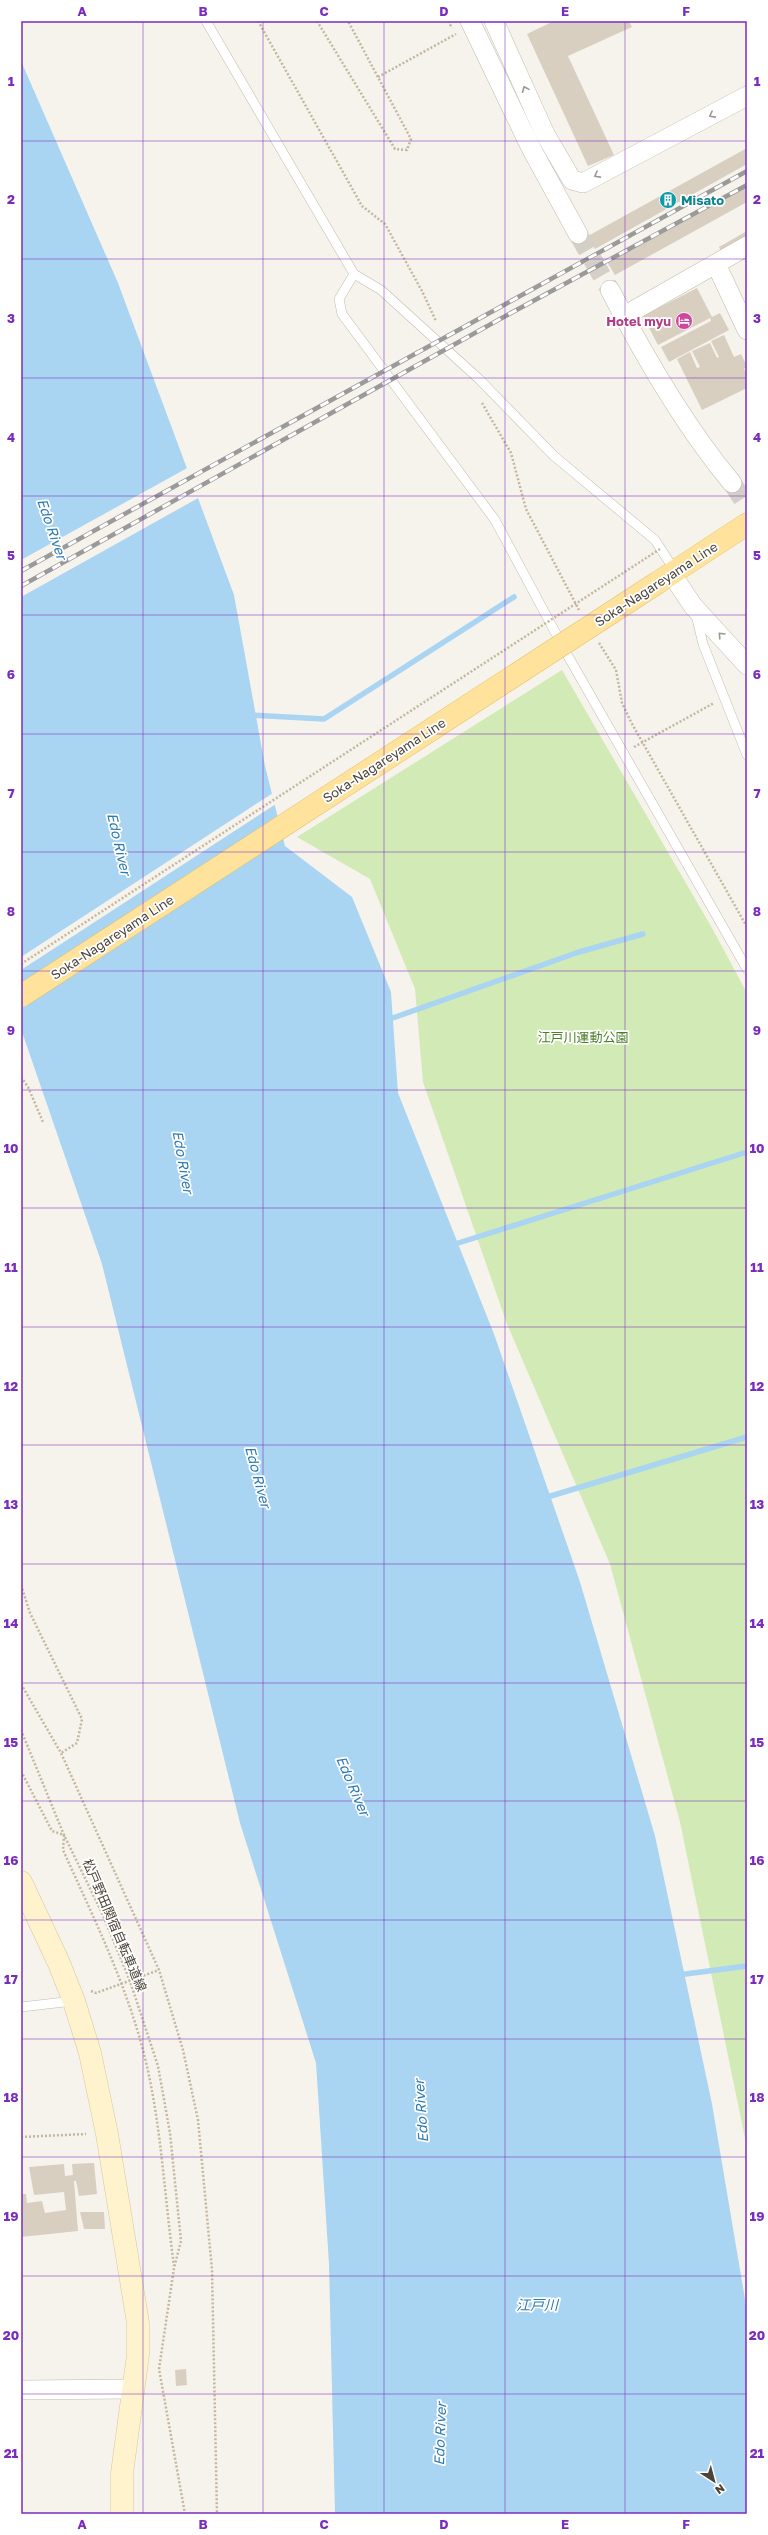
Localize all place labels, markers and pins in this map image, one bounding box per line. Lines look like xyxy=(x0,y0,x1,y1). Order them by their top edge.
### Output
building icon: Misato xyxy=(658,190,678,210)
place label: Misato xyxy=(681,192,724,208)
hotel icon: Hotel myu xyxy=(674,311,694,331)
place label: Hotel myu xyxy=(606,313,671,329)

